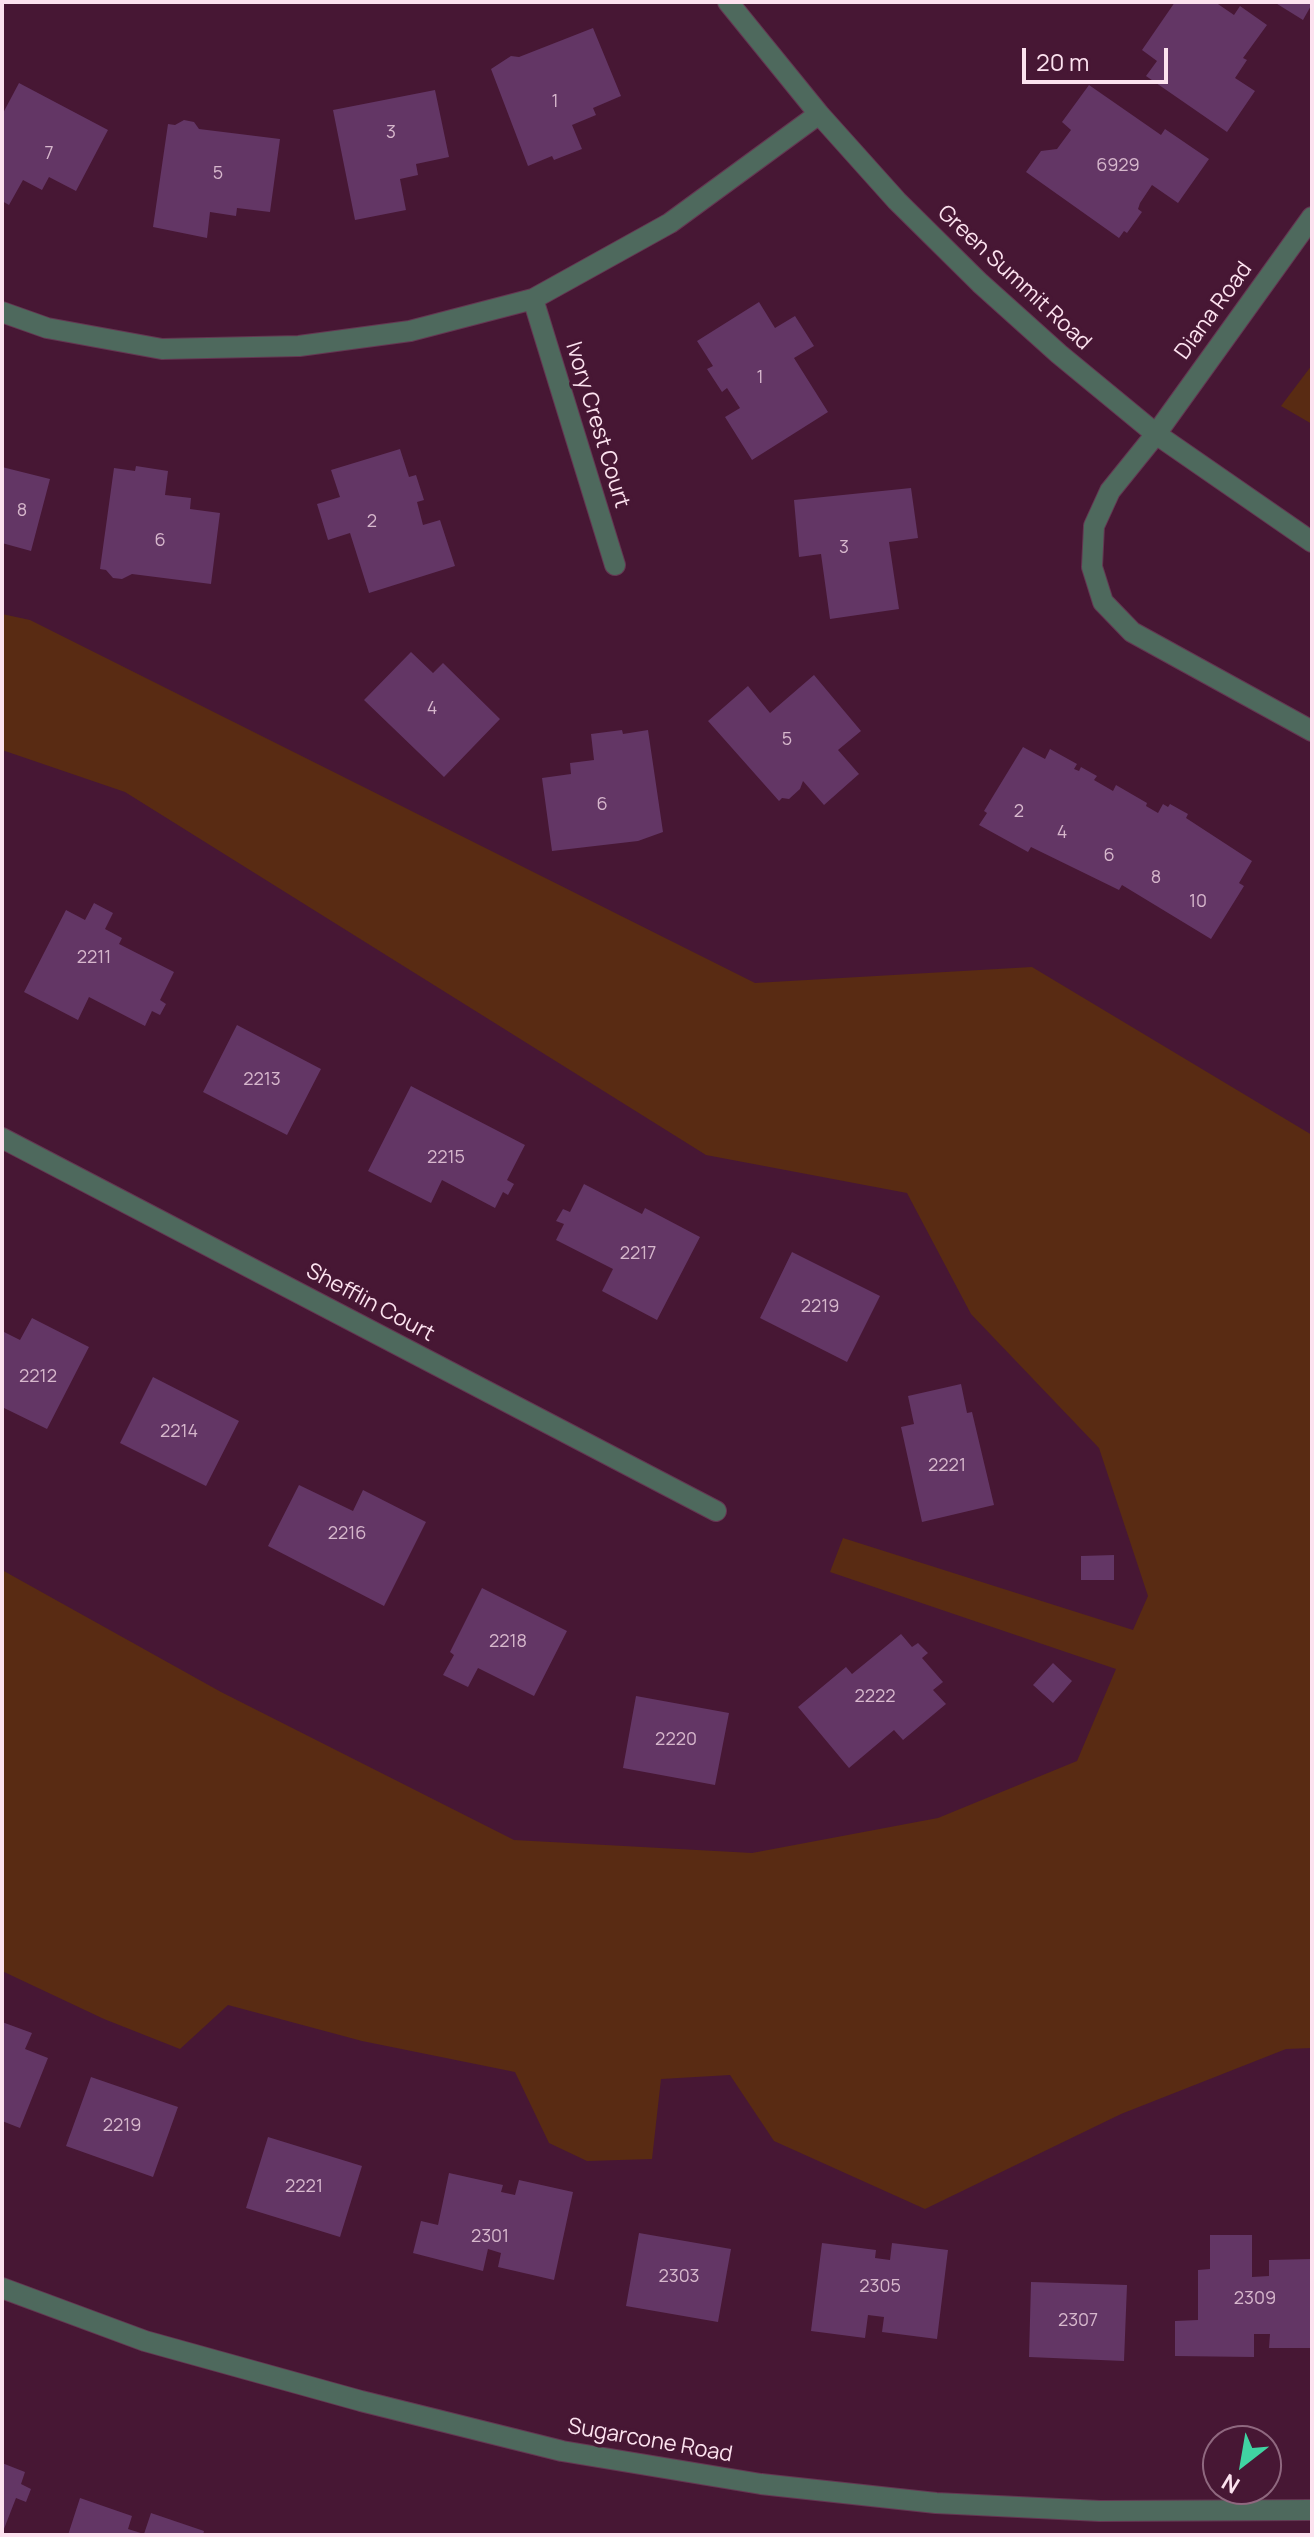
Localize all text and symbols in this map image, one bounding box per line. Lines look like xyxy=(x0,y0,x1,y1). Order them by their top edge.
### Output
scale bar xyxy=(1026,32,1172,82)
text: 20 m xyxy=(1036,45,1089,78)
house number: 1 xyxy=(551,91,559,113)
house number: 3 xyxy=(386,122,396,144)
house number: 7 xyxy=(44,143,54,165)
house number: 6929 xyxy=(1096,155,1140,177)
house number: 5 xyxy=(213,163,223,185)
street label: Green Summit Road xyxy=(932,200,1096,356)
street label: Diana Road xyxy=(1170,257,1258,365)
street label: Ivory Crest Court xyxy=(559,339,635,511)
house number: 1 xyxy=(756,367,764,389)
house number: 8 xyxy=(17,500,27,522)
house number: 2 xyxy=(367,511,377,533)
house number: 6 xyxy=(154,530,166,552)
house number: 3 xyxy=(839,537,849,559)
house number: 4 xyxy=(427,698,437,720)
house number: 5 xyxy=(782,729,792,751)
house number: 6 xyxy=(596,794,608,816)
house number: 2 xyxy=(1014,801,1024,823)
house number: 4 xyxy=(1057,822,1067,844)
house number: 6 xyxy=(1103,845,1115,867)
house number: 8 xyxy=(1151,867,1161,889)
house number: 10 xyxy=(1189,891,1207,913)
house number: 2211 xyxy=(77,947,111,969)
house number: 2213 xyxy=(243,1069,281,1091)
house number: 2215 xyxy=(427,1147,465,1169)
house number: 2217 xyxy=(620,1243,656,1265)
street label: Shefflin Court xyxy=(301,1258,439,1348)
house number: 2219 xyxy=(801,1296,839,1318)
house number: 2212 xyxy=(19,1366,57,1388)
house number: 2214 xyxy=(160,1421,198,1443)
house number: 2221 xyxy=(928,1455,966,1477)
house number: 2216 xyxy=(328,1523,366,1545)
house number: 2218 xyxy=(489,1631,527,1653)
house number: 2222 xyxy=(854,1686,896,1708)
house number: 2220 xyxy=(655,1729,697,1751)
house number: 2219 xyxy=(103,2115,141,2137)
house number: 2221 xyxy=(285,2176,323,2198)
house number: 2301 xyxy=(471,2226,509,2248)
house number: 2303 xyxy=(658,2266,700,2288)
house number: 2305 xyxy=(859,2276,901,2298)
house number: 2309 xyxy=(1234,2288,1276,2310)
house number: 2307 xyxy=(1058,2310,1098,2332)
street label: Sugarcone Road xyxy=(566,2414,734,2468)
north arrow xyxy=(1202,2425,1282,2505)
text: N xyxy=(1216,2467,1245,2501)

